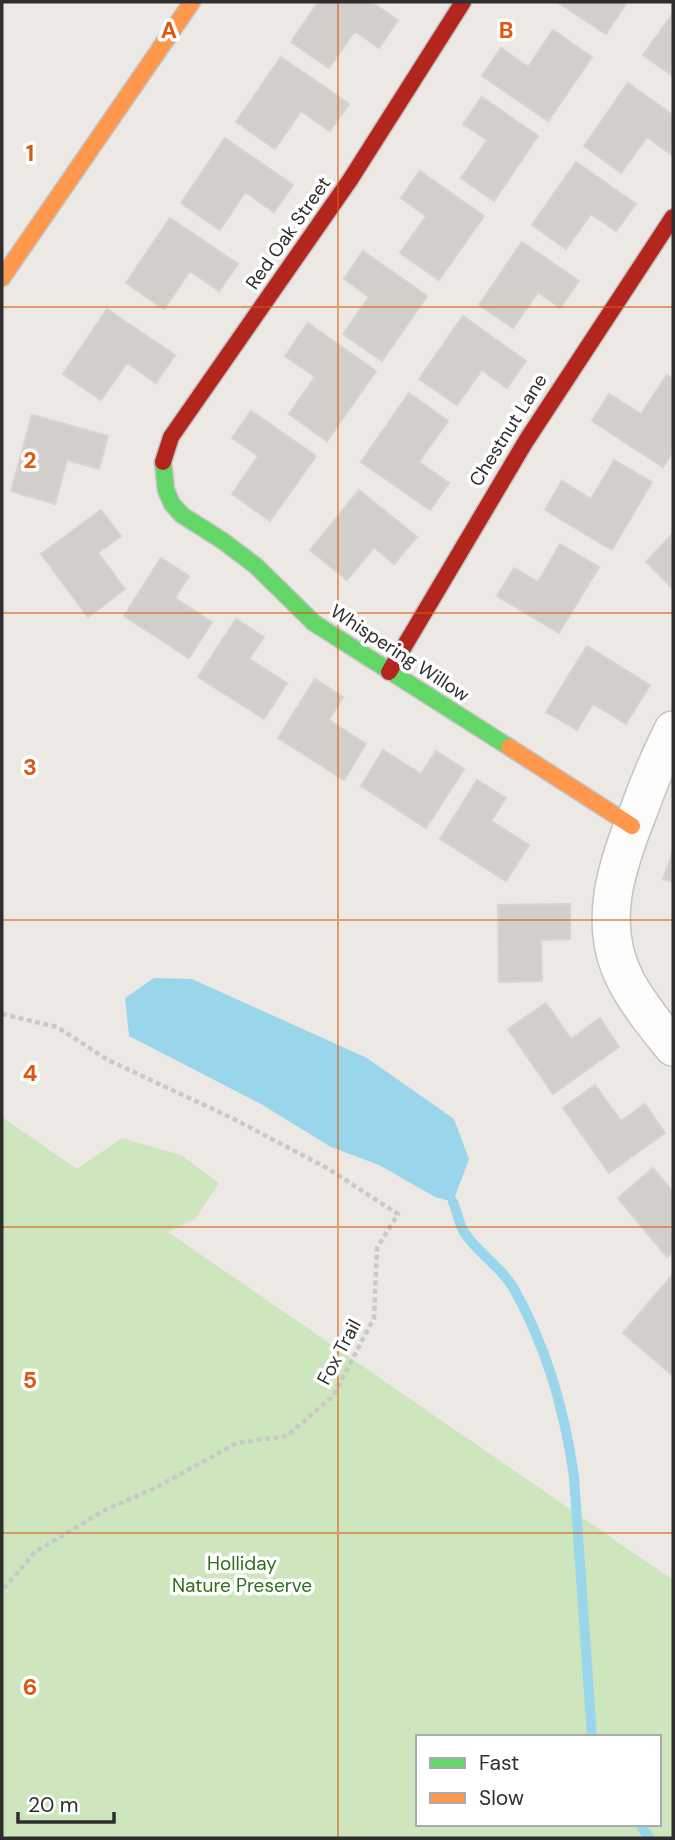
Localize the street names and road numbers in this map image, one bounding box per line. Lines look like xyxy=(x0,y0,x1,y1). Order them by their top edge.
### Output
street label: Red Oak Street xyxy=(240,172,336,294)
street label: Chestnut Lane xyxy=(463,369,553,491)
street label: Whispering Willow xyxy=(326,599,475,708)
street label: Fox Trail xyxy=(311,1315,367,1389)

